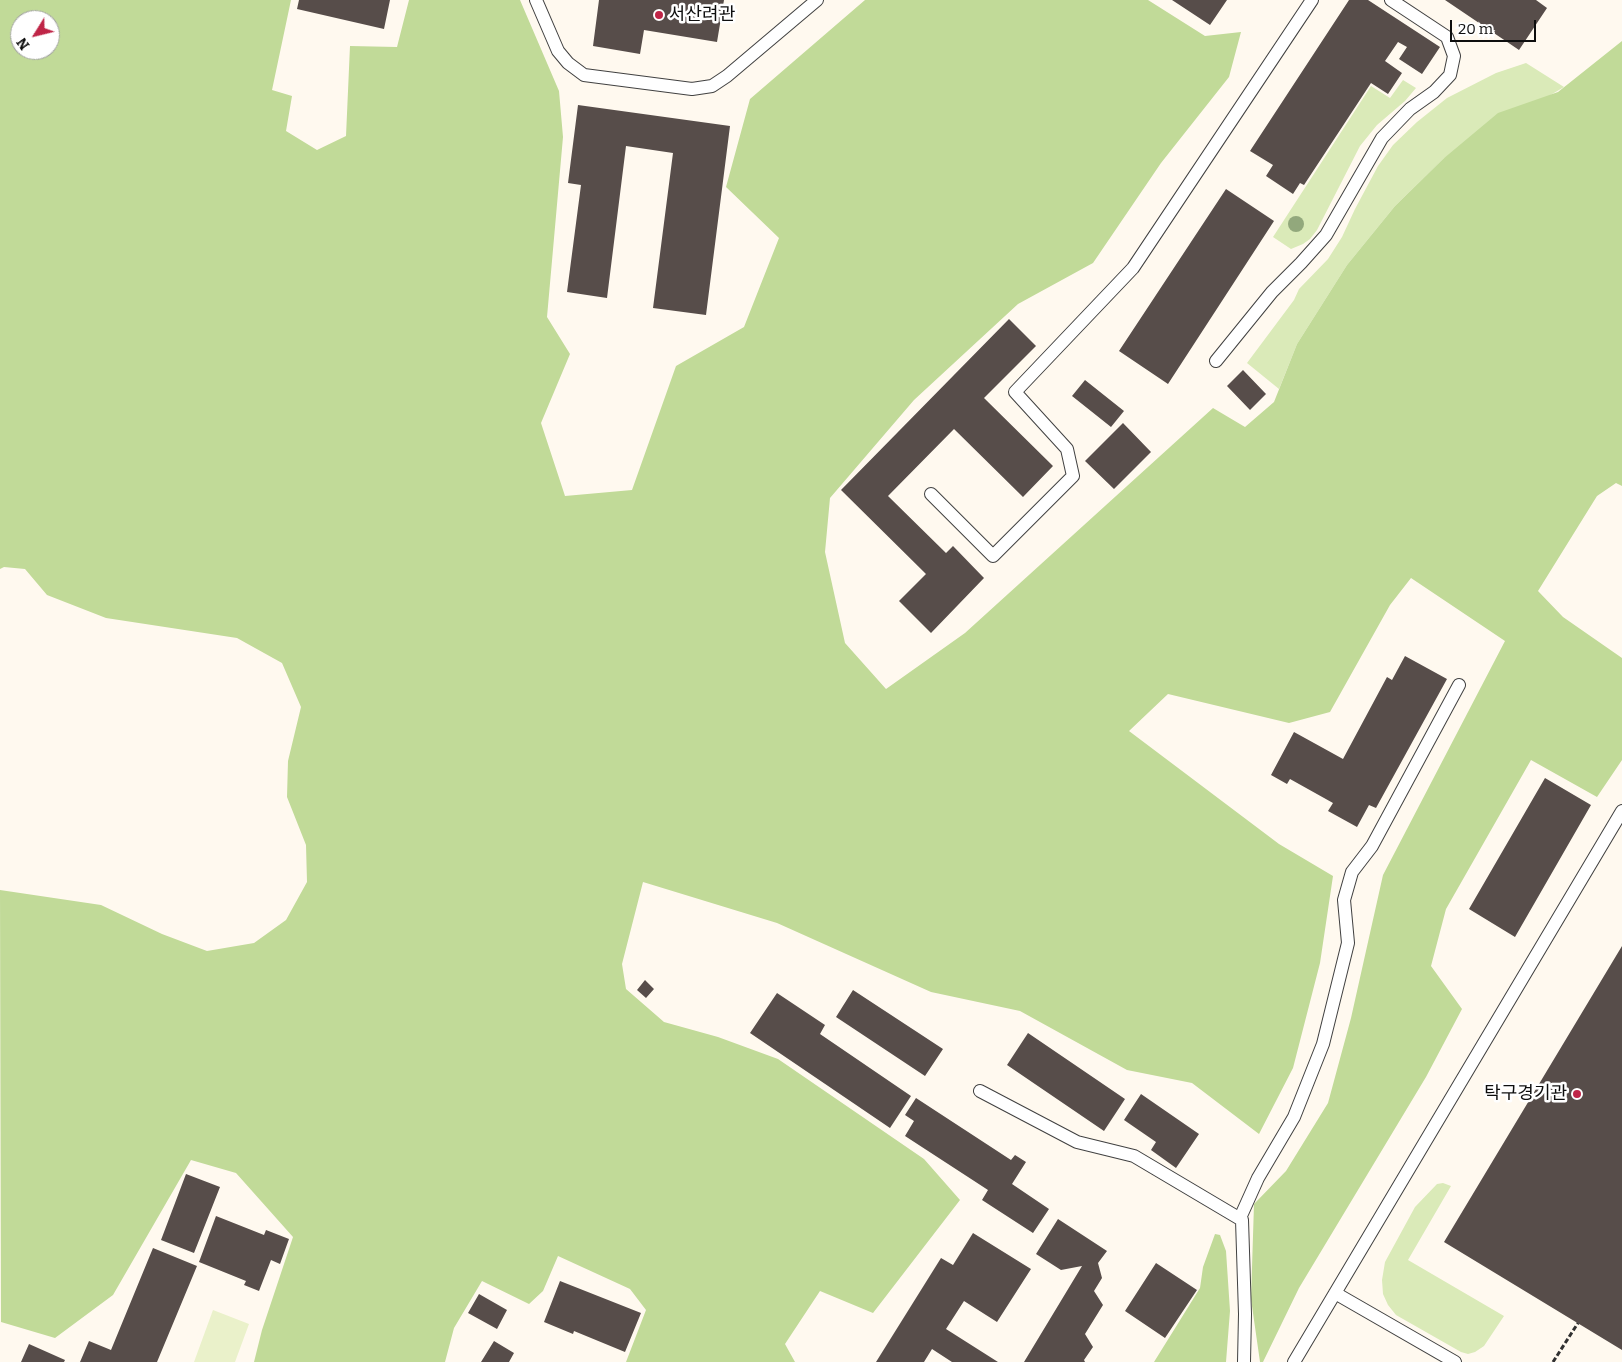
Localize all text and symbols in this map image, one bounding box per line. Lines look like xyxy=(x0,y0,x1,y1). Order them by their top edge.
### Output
place label: 서산려관 xyxy=(669,4,735,26)
marker: 서산려관 xyxy=(653,9,665,21)
north arrow xyxy=(10,10,60,60)
scale bar xyxy=(1452,10,1538,42)
text: 20 m xyxy=(1458,20,1493,38)
text: N xyxy=(13,34,33,53)
place label: 탁구경기관 xyxy=(1484,1083,1567,1105)
marker: 탁구경기관 xyxy=(1571,1088,1583,1100)

